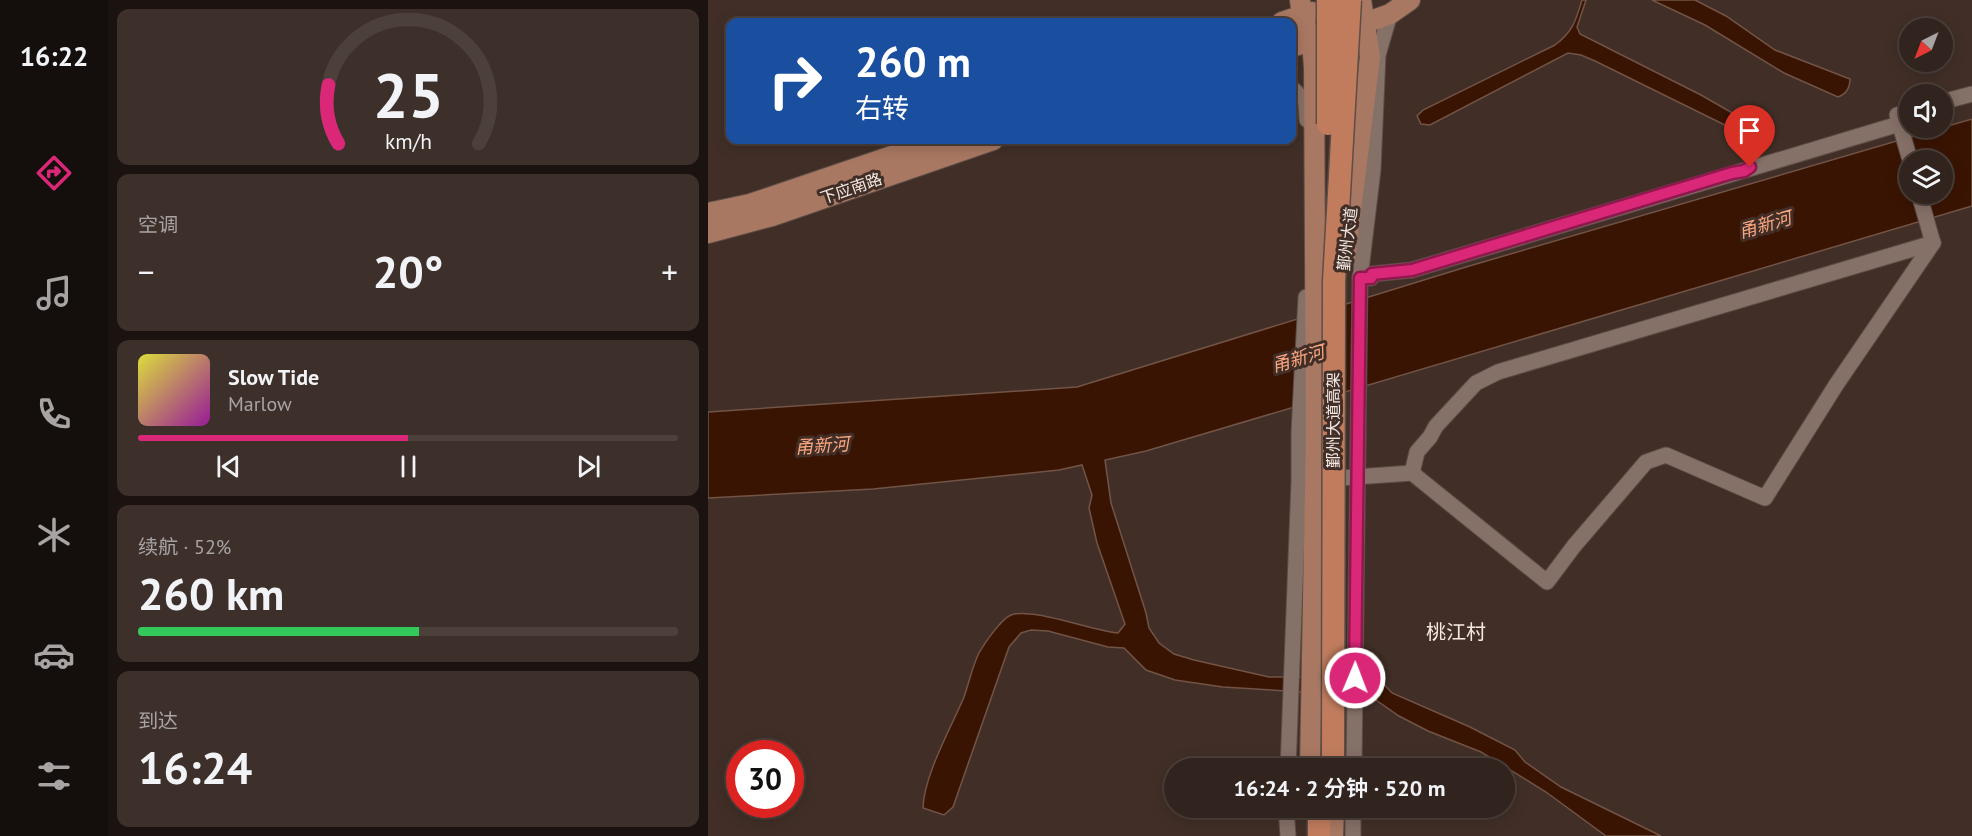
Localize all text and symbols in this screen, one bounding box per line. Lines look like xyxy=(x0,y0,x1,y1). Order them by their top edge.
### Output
north arrow xyxy=(1899,18,1953,72)
map controls xyxy=(1899,18,1953,204)
text: 260 m xyxy=(855,34,971,89)
text: 16:22 xyxy=(20,39,88,73)
icon: right xyxy=(756,42,834,120)
text: 25 xyxy=(373,54,443,135)
button: sound xyxy=(1899,84,1953,138)
text: 右转 xyxy=(855,91,909,125)
pin xyxy=(1724,105,1775,167)
icon: arrive xyxy=(1733,114,1766,147)
text: km/h xyxy=(384,128,431,156)
button: layers xyxy=(1899,150,1953,204)
icon: directions xyxy=(33,152,75,194)
street label: 下应南路 xyxy=(817,168,885,208)
water label: 甬新河 xyxy=(1736,205,1797,243)
street label: 鄞州大道 xyxy=(1333,206,1361,272)
text: 空调 xyxy=(138,212,178,238)
text: 20° xyxy=(373,242,443,300)
text: − xyxy=(138,250,155,293)
text: + xyxy=(661,250,678,293)
icon: music xyxy=(33,272,75,314)
water label: 甬新河 xyxy=(1269,339,1330,377)
text: Slow Tide xyxy=(228,363,319,391)
street label: 鄞州大道高架 xyxy=(1323,372,1343,468)
text: Marlow xyxy=(228,391,292,417)
icon: phone xyxy=(33,393,75,435)
water label: 甬新河 xyxy=(794,432,853,459)
icon: previous xyxy=(212,450,245,483)
icon: pause xyxy=(392,450,425,483)
icon: next xyxy=(572,450,605,483)
icon: climate xyxy=(33,514,75,556)
text: 续航 · 52% xyxy=(138,534,231,560)
text: 260 km xyxy=(138,564,284,622)
district label: 桃江村 xyxy=(1426,619,1486,645)
icon: car xyxy=(33,634,75,676)
position arrow xyxy=(1323,646,1387,710)
text: 到达 xyxy=(138,708,178,734)
text: 16:24 xyxy=(138,738,252,796)
speed limit sign: 30 xyxy=(726,740,804,818)
icon: filters xyxy=(33,755,75,797)
text: 16:24 · 2 分钟 · 520 m xyxy=(1234,774,1445,802)

